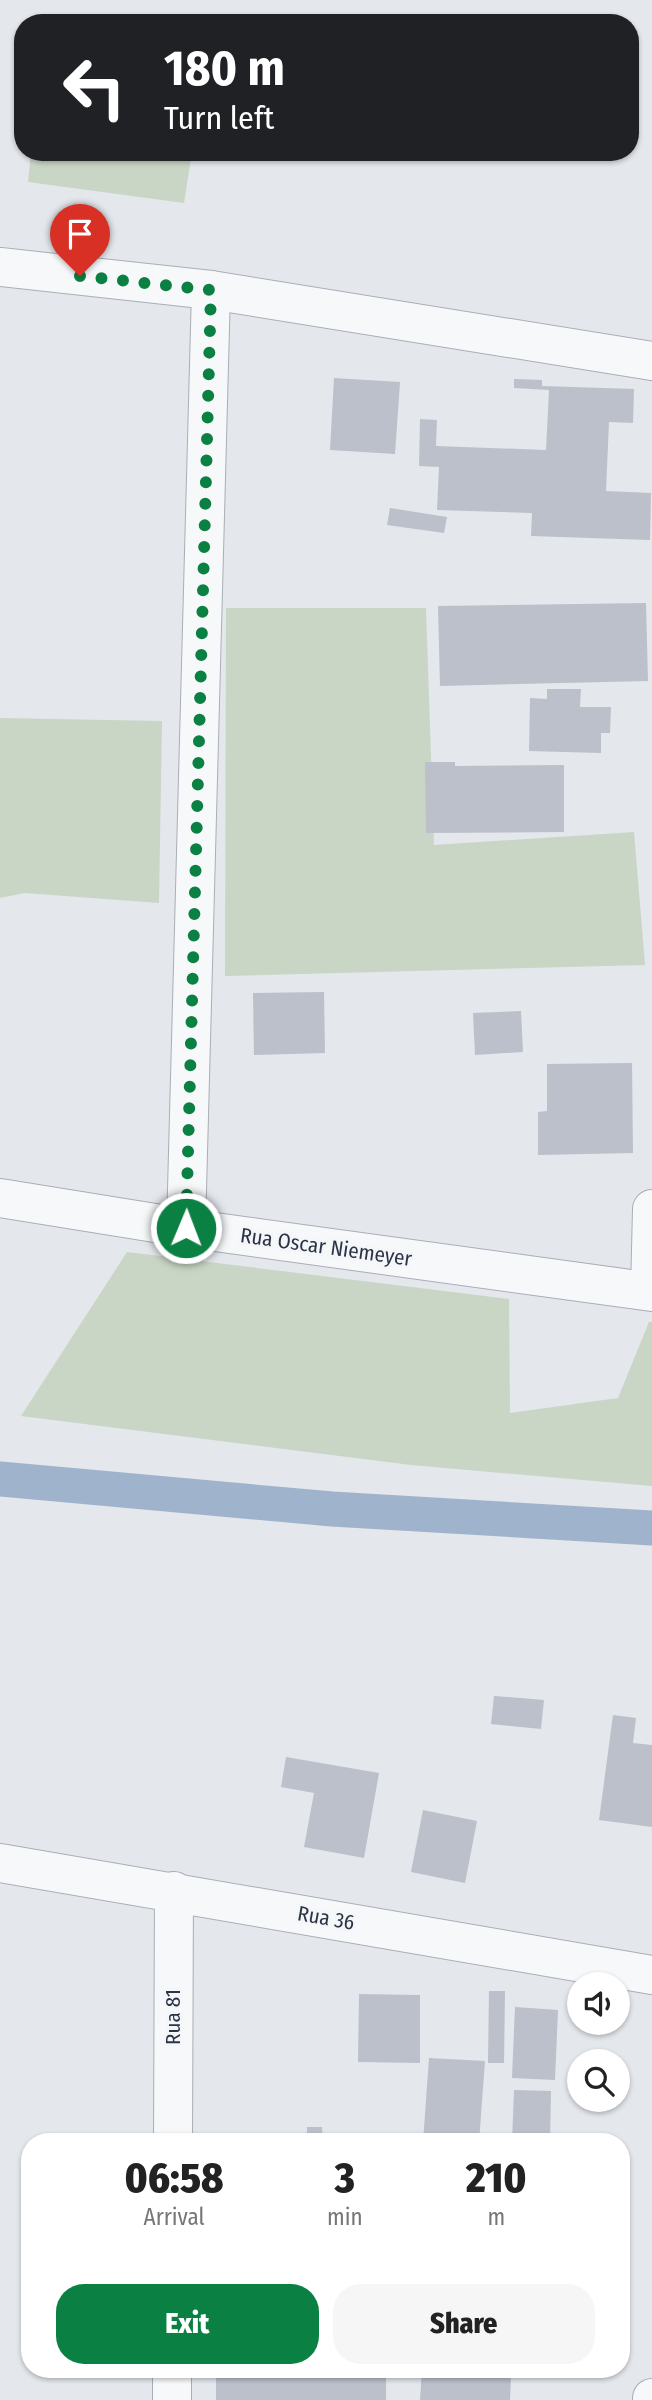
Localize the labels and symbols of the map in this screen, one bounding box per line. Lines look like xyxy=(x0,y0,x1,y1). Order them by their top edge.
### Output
pin xyxy=(50,204,110,276)
position arrow xyxy=(149,1191,223,1265)
street label: Rua Oscar Niemeyer xyxy=(239,1222,414,1272)
street label: Rua 36 xyxy=(295,1900,357,1936)
street label: Rua 81 xyxy=(160,1989,186,2045)

